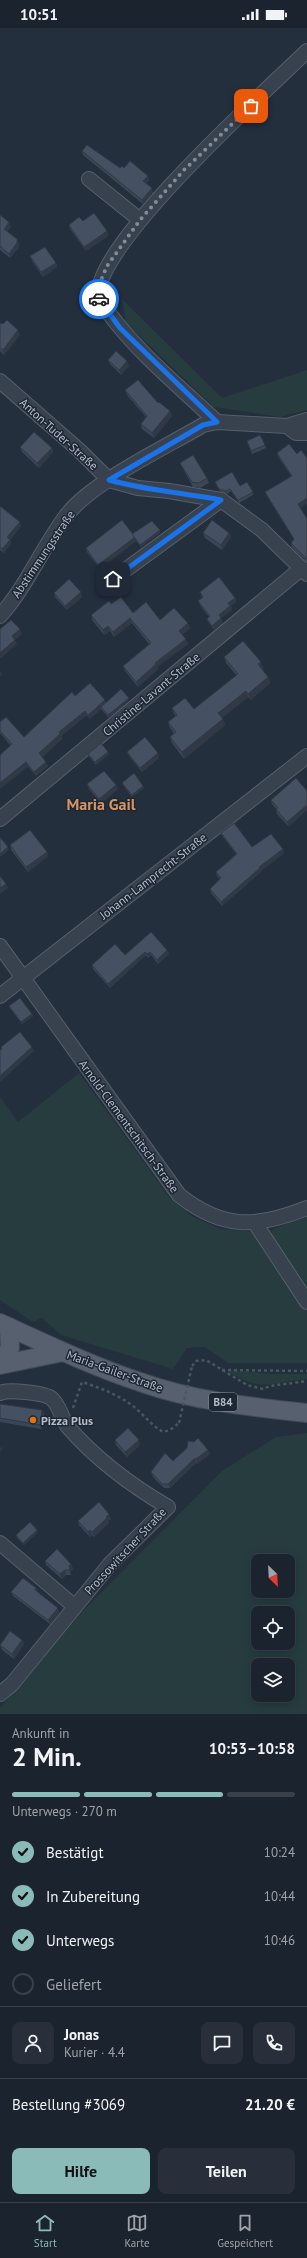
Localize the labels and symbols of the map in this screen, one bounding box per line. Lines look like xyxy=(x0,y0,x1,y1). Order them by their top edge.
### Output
pin xyxy=(234,89,268,123)
courier xyxy=(79,279,119,319)
street label: Anton-Tuder-Straße xyxy=(17,395,101,473)
street label: Abstimmungsstraße xyxy=(8,507,78,601)
pin xyxy=(96,562,130,596)
street label: Christine-Lavant-Straße xyxy=(99,649,203,739)
district label: Maria Gail xyxy=(66,794,136,814)
street label: Johann-Lamprecht-Straße xyxy=(96,830,210,923)
street label: Arnold-Clementschitsch-Straße xyxy=(76,1057,182,1195)
street label: Maria-Gailer-Straße xyxy=(65,1347,165,1395)
road number: B84 xyxy=(209,1393,237,1411)
place label: Pizza Plus xyxy=(41,1413,93,1428)
marker: Pizza Plus xyxy=(28,1415,38,1425)
street label: Prossowitscher Straße xyxy=(81,1504,169,1598)
north arrow xyxy=(251,1554,295,1598)

